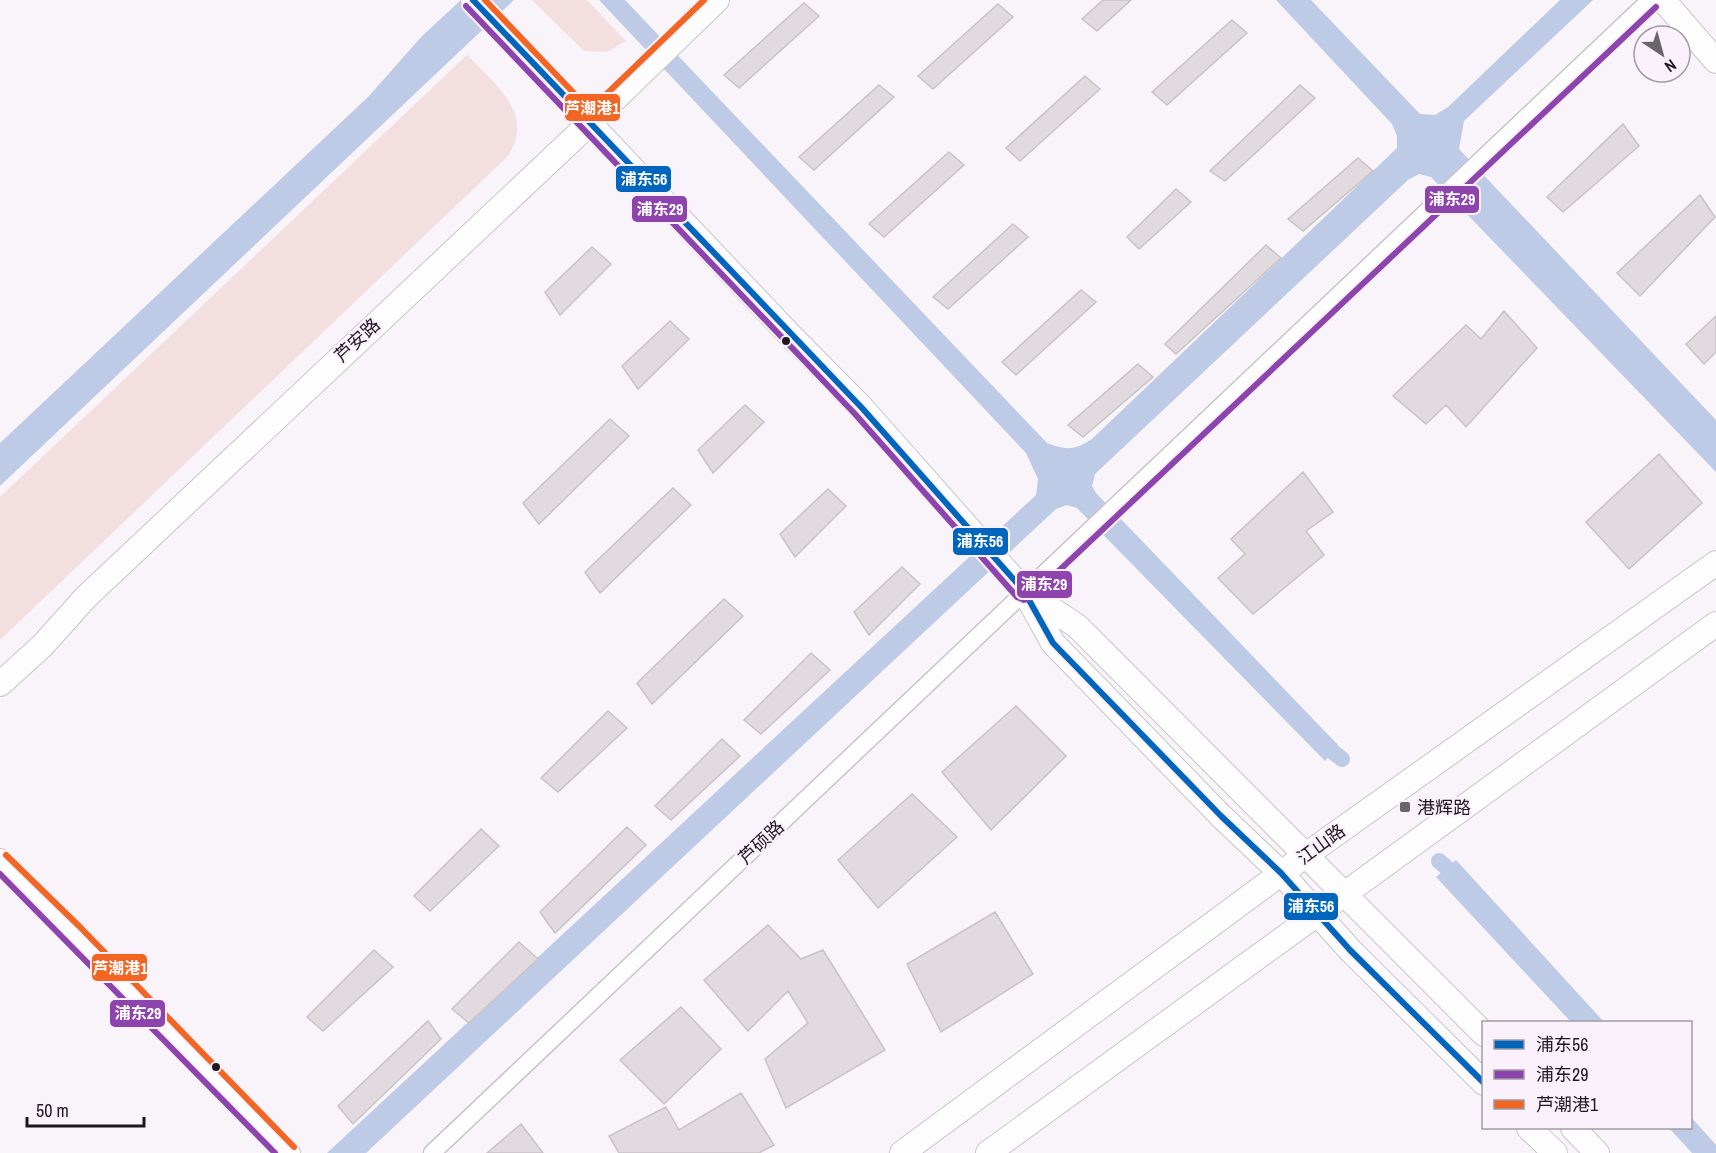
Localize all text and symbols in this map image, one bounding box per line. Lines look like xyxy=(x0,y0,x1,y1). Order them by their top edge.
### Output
north arrow xyxy=(1632,24,1692,84)
text: N xyxy=(1661,54,1681,78)
line badge: 芦潮港1 xyxy=(564,93,621,122)
text: 芦潮港1 xyxy=(564,97,620,119)
line badge: 浦东56 xyxy=(615,165,672,193)
text: 浦东56 xyxy=(621,168,667,190)
line badge: 浦东29 xyxy=(1424,185,1480,214)
text: 浦东29 xyxy=(1429,188,1475,210)
line badge: 浦东29 xyxy=(631,195,688,223)
text: 浦东29 xyxy=(637,198,683,220)
street label: 芦安路 xyxy=(329,312,385,368)
unlabelled marker xyxy=(780,335,792,347)
line badge: 浦东56 xyxy=(952,527,1009,556)
text: 浦东56 xyxy=(957,530,1003,552)
line badge: 浦东29 xyxy=(1016,570,1073,599)
text: 浦东29 xyxy=(1021,573,1067,595)
place label: 港辉路 xyxy=(1417,795,1471,820)
marker: 港辉路 xyxy=(1398,800,1412,814)
street label: 芦硕路 xyxy=(733,814,789,870)
street label: 江山路 xyxy=(1292,818,1350,870)
line badge: 浦东56 xyxy=(1283,892,1339,921)
text: 浦东56 xyxy=(1288,895,1334,917)
line badge: 芦潮港1 xyxy=(91,953,148,982)
text: 芦潮港1 xyxy=(92,957,148,979)
line badge: 浦东29 xyxy=(109,999,166,1028)
text: 浦东29 xyxy=(115,1002,161,1024)
legend xyxy=(1482,1021,1692,1129)
text: 浦东56 xyxy=(1536,1032,1588,1057)
unlabelled marker xyxy=(210,1061,222,1073)
text: 浦东29 xyxy=(1536,1062,1588,1087)
scale bar xyxy=(27,1090,144,1128)
text: 芦潮港1 xyxy=(1536,1092,1599,1117)
text: 50 m xyxy=(36,1098,69,1123)

